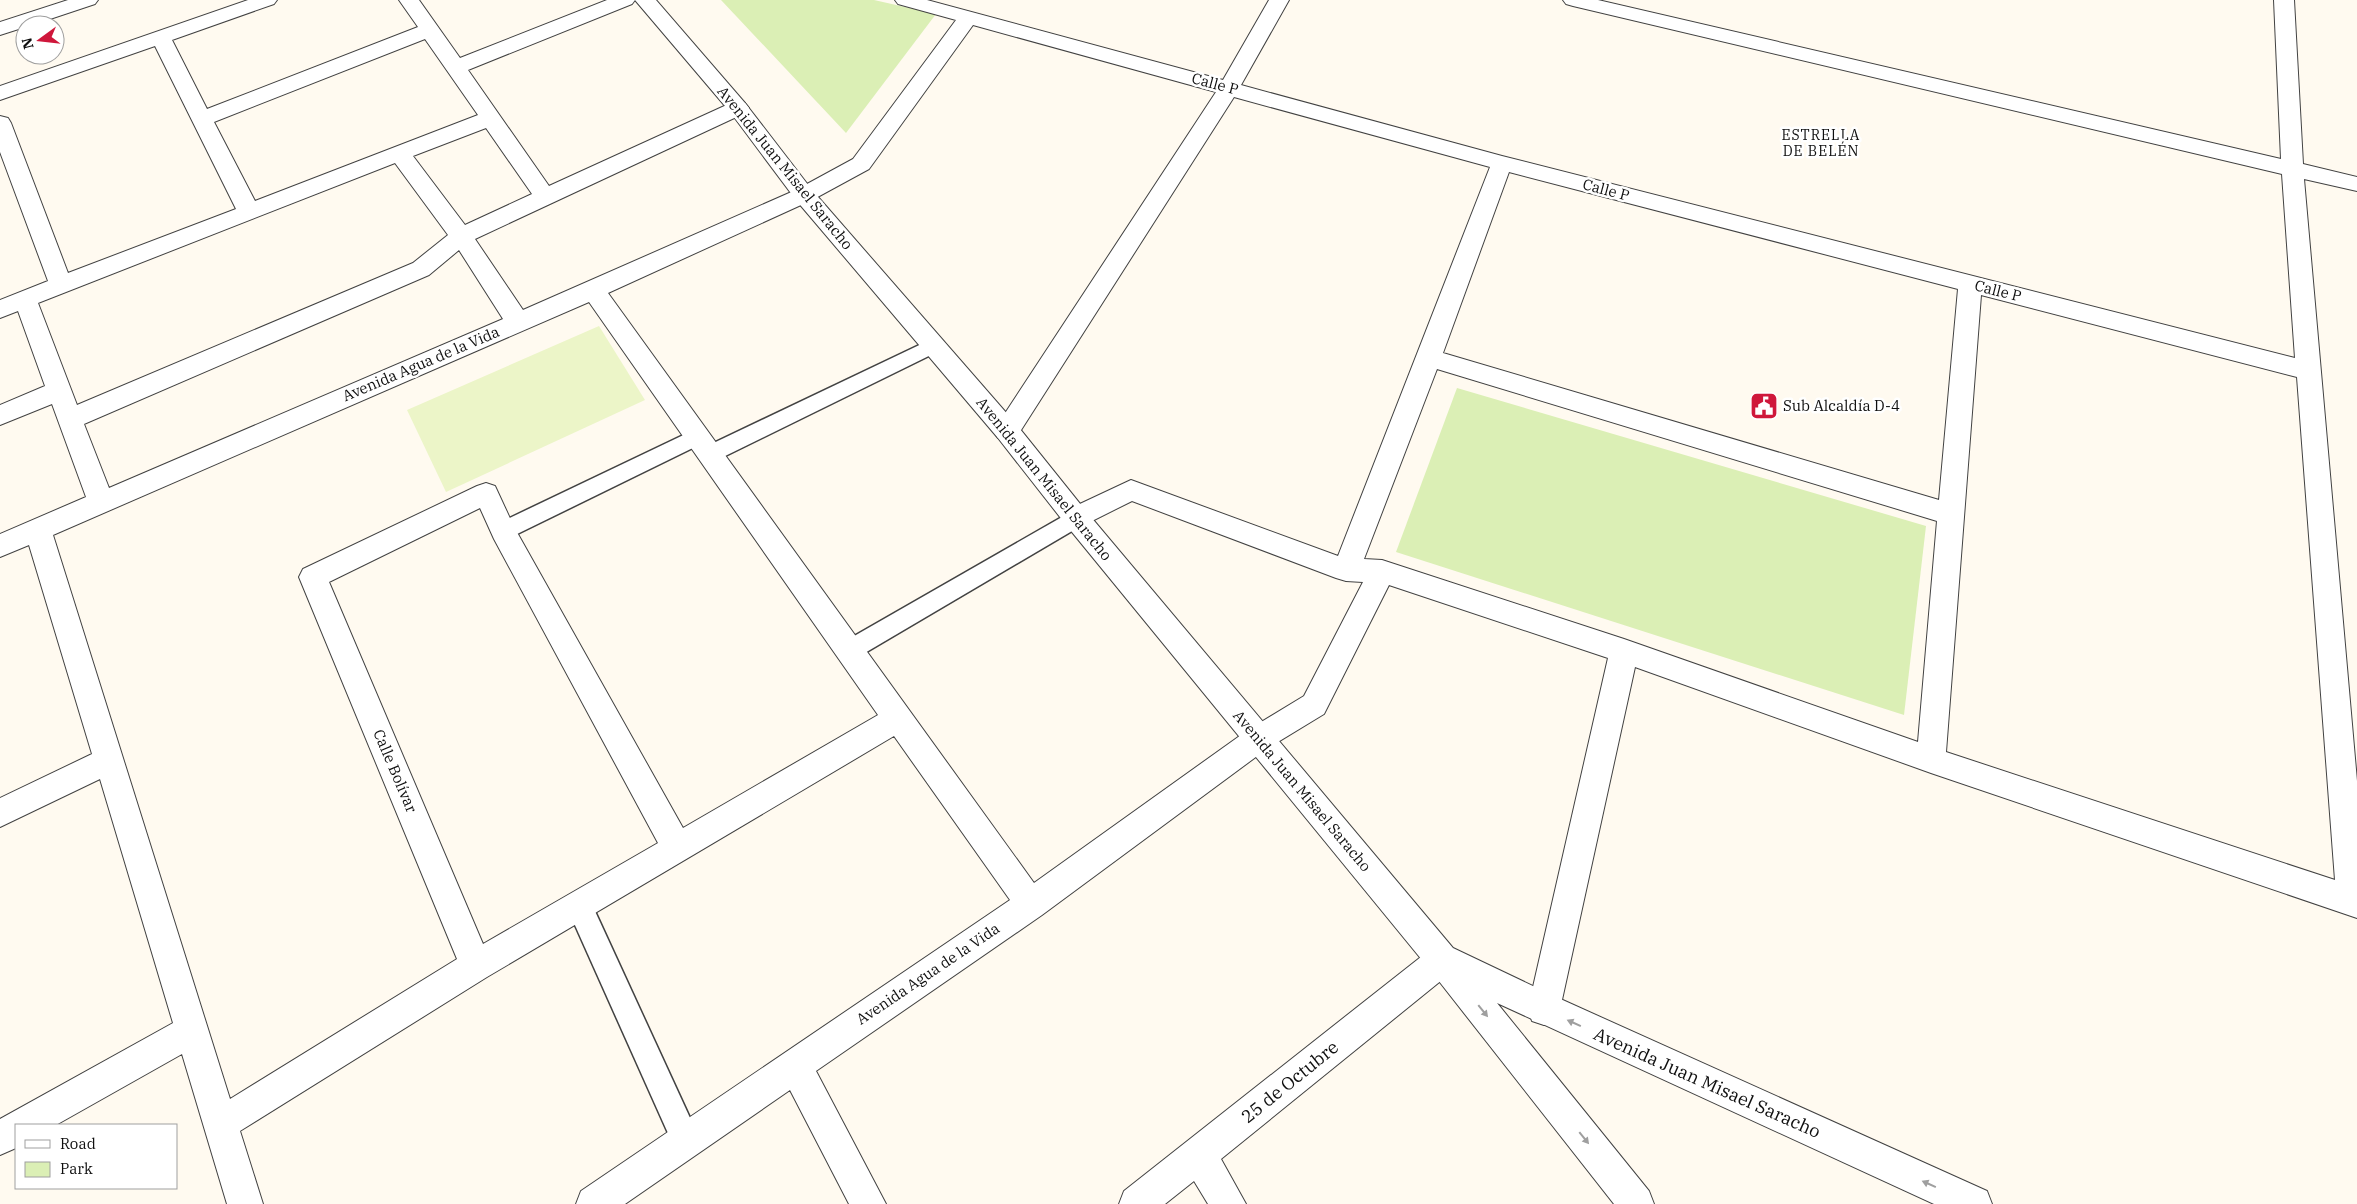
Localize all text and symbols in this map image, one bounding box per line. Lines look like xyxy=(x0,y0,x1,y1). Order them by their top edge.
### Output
north arrow xyxy=(15,15,65,65)
text: N xyxy=(17,36,38,51)
street label: Calle P xyxy=(1190,68,1241,99)
street label: Avenida Juan Misael Saracho xyxy=(714,82,857,253)
district label: ESTRELLA DE BELÉN xyxy=(1782,126,1860,160)
street label: Calle P xyxy=(1581,174,1632,205)
street label: Calle P xyxy=(1973,276,2024,305)
street label: Avenida Agua de la Vida xyxy=(339,322,502,405)
public building icon: Sub Alcaldía D-4 xyxy=(1749,391,1779,421)
street label: Avenida Juan Misael Saracho xyxy=(973,393,1116,564)
place label: Sub Alcaldía D-4 xyxy=(1783,396,1900,415)
street label: Avenida Juan Misael Saracho xyxy=(1229,706,1376,875)
street label: Calle Bolívar xyxy=(369,726,422,816)
street label: Avenida Agua de la Vida xyxy=(852,919,1003,1029)
one-way arrow xyxy=(1478,1004,1489,1017)
one-way arrow xyxy=(1567,1018,1581,1026)
street label: Avenida Juan Misael Saracho xyxy=(1590,1022,1824,1143)
street label: 25 de Octubre xyxy=(1236,1035,1343,1128)
legend xyxy=(15,1124,178,1189)
one-way arrow xyxy=(1579,1132,1590,1145)
text: Road xyxy=(60,1134,96,1153)
text: Park xyxy=(60,1159,93,1178)
one-way arrow xyxy=(1922,1179,1936,1187)

